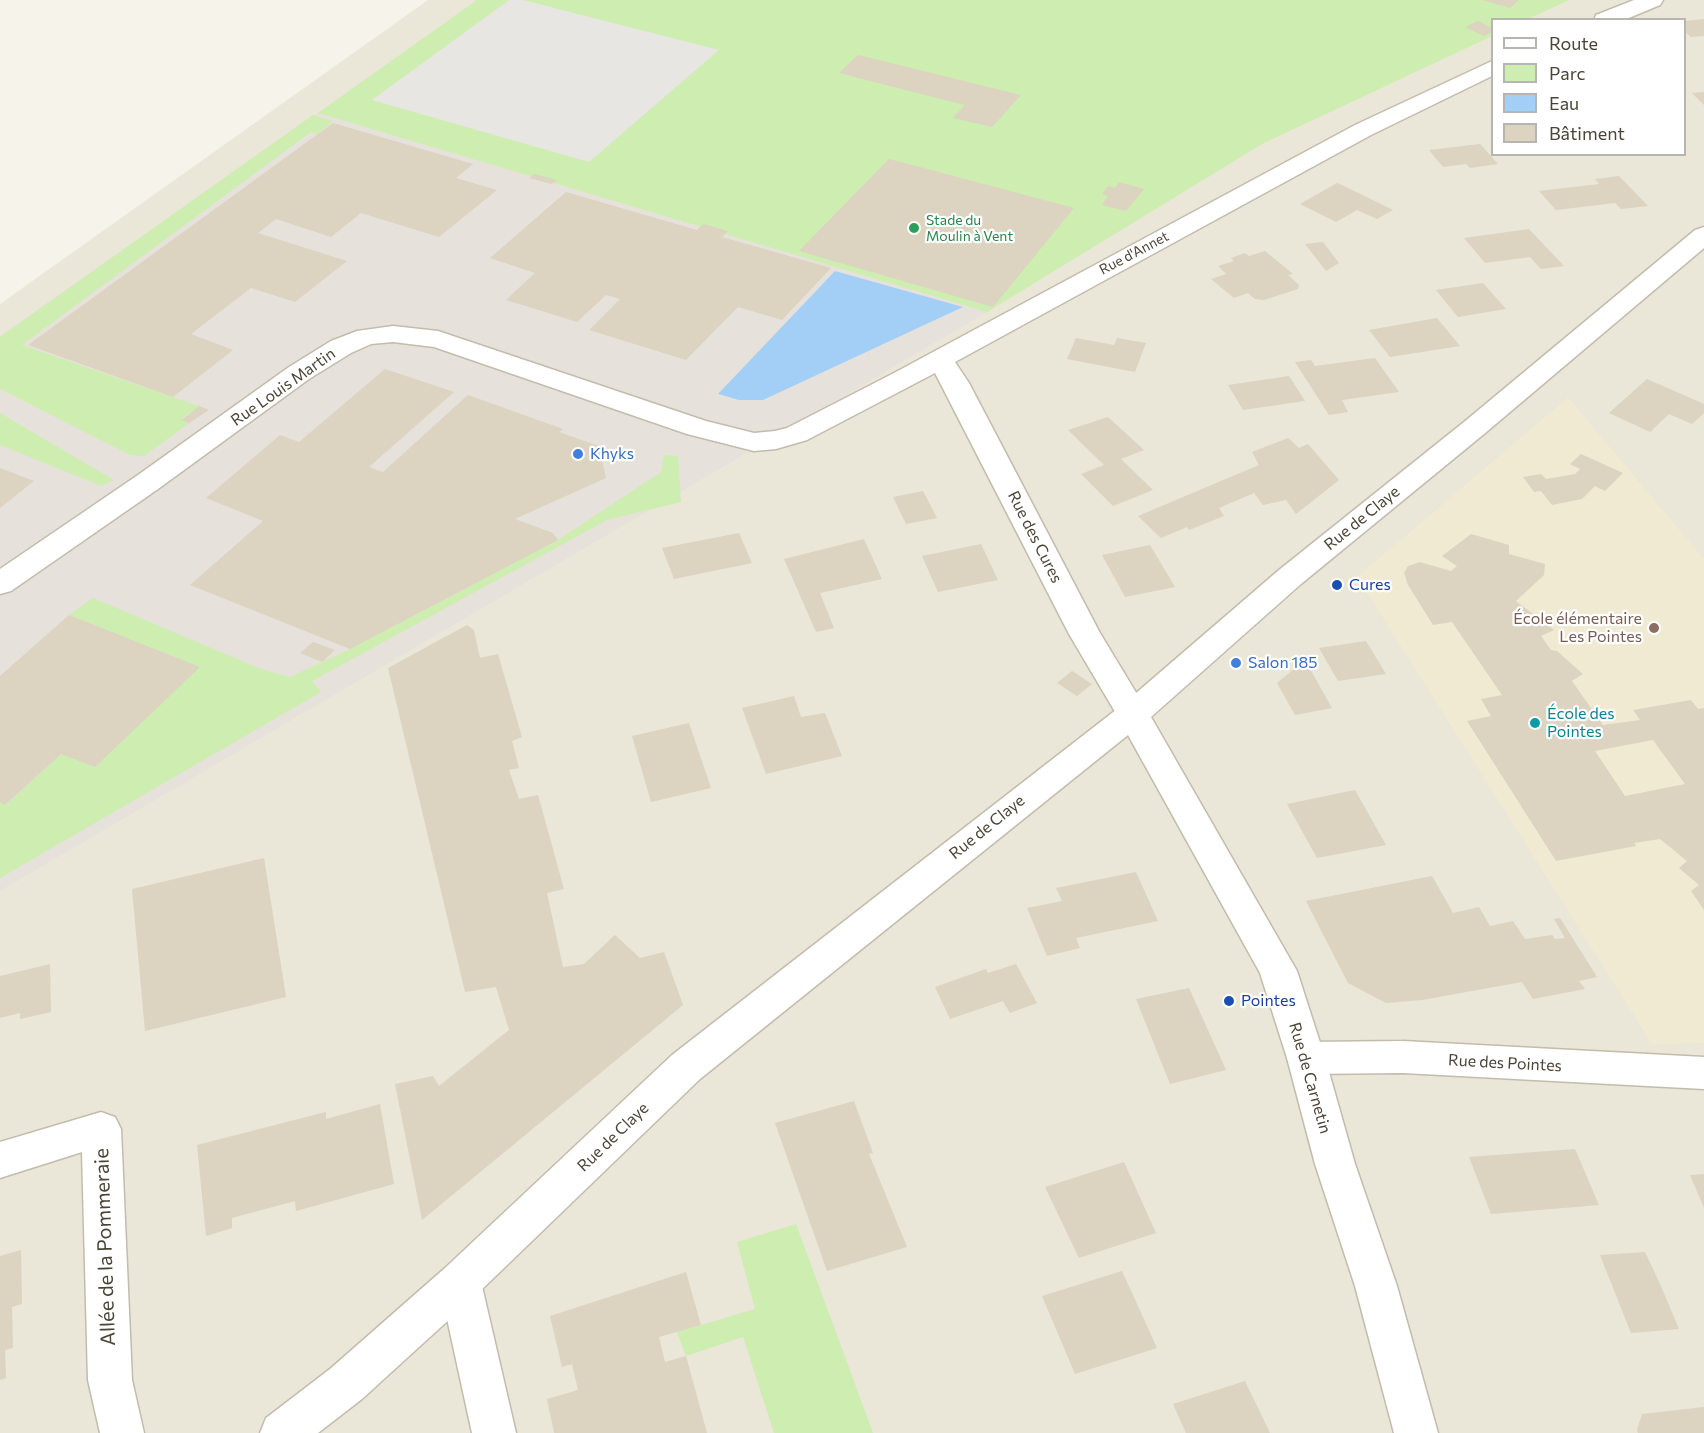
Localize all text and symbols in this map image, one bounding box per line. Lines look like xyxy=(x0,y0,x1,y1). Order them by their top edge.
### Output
legend xyxy=(1491,18,1686,156)
text: Route xyxy=(1549,32,1598,54)
text: Parc xyxy=(1549,62,1586,84)
text: Eau xyxy=(1549,92,1579,114)
text: Bâtiment xyxy=(1549,122,1625,144)
place label: Stade du Moulin à Vent xyxy=(926,212,1013,244)
marker: Stade du Moulin à Vent xyxy=(907,221,921,235)
street label: Rue d'Annet xyxy=(1096,228,1172,278)
street label: Rue Louis Martin xyxy=(227,344,339,430)
place label: Khyks xyxy=(590,444,634,464)
marker: Khyks xyxy=(571,447,585,461)
street label: Rue de Claye xyxy=(1320,482,1404,554)
street label: Rue des Cures xyxy=(1004,488,1066,586)
place label: Cures xyxy=(1349,575,1391,595)
marker: Cures xyxy=(1330,578,1344,592)
place label: École élémentaire Les Pointes xyxy=(1513,609,1642,647)
marker: École élémentaire Les Pointes xyxy=(1647,621,1661,635)
place label: Salon 185 xyxy=(1248,653,1317,673)
marker: Salon 185 xyxy=(1229,656,1243,670)
place label: École des Pointes xyxy=(1547,704,1614,742)
marker: École des Pointes xyxy=(1528,716,1542,730)
street label: Rue de Claye xyxy=(945,791,1029,863)
place label: Pointes xyxy=(1241,991,1296,1011)
marker: Pointes xyxy=(1222,994,1236,1008)
street label: Rue de Carnetin xyxy=(1285,1020,1335,1136)
street label: Rue des Pointes xyxy=(1448,1050,1562,1076)
street label: Rue de Claye xyxy=(573,1098,653,1176)
street label: Allée de la Pommeraie xyxy=(90,1148,120,1346)

